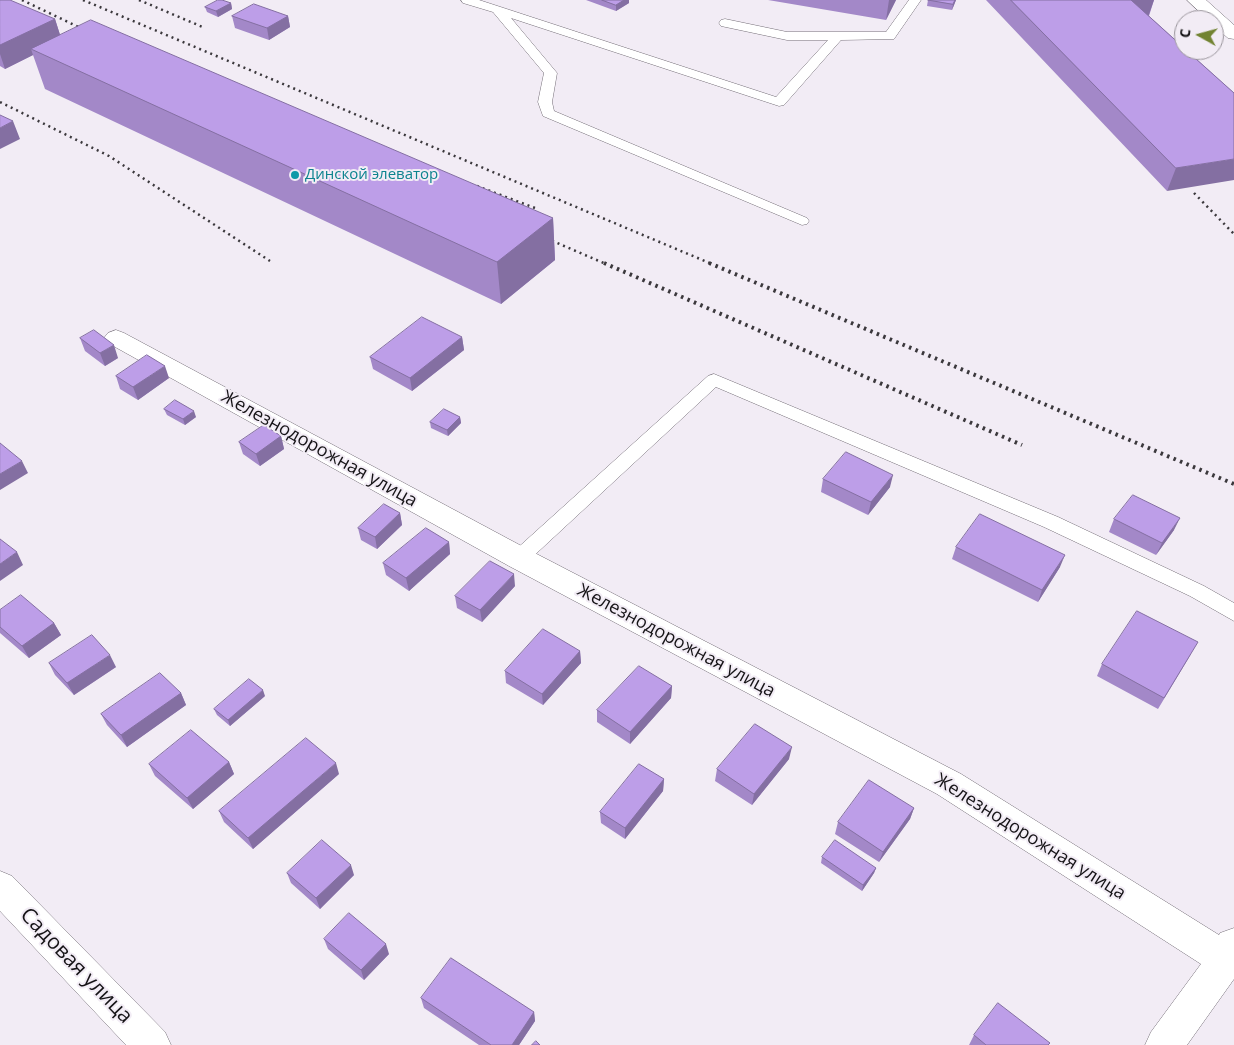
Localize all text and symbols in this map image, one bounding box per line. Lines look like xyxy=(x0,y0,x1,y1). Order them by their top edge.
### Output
north arrow xyxy=(1174,10,1224,60)
text: С xyxy=(1175,28,1195,39)
place label: Динской элеватор xyxy=(305,166,438,184)
marker: Динской элеватор xyxy=(289,169,301,181)
street label: Железнодорожная улица xyxy=(217,386,421,512)
street label: Железнодорожная улица xyxy=(573,580,779,702)
street label: Железнодорожная улица xyxy=(931,769,1129,905)
street label: Садовая улица xyxy=(14,903,138,1029)

